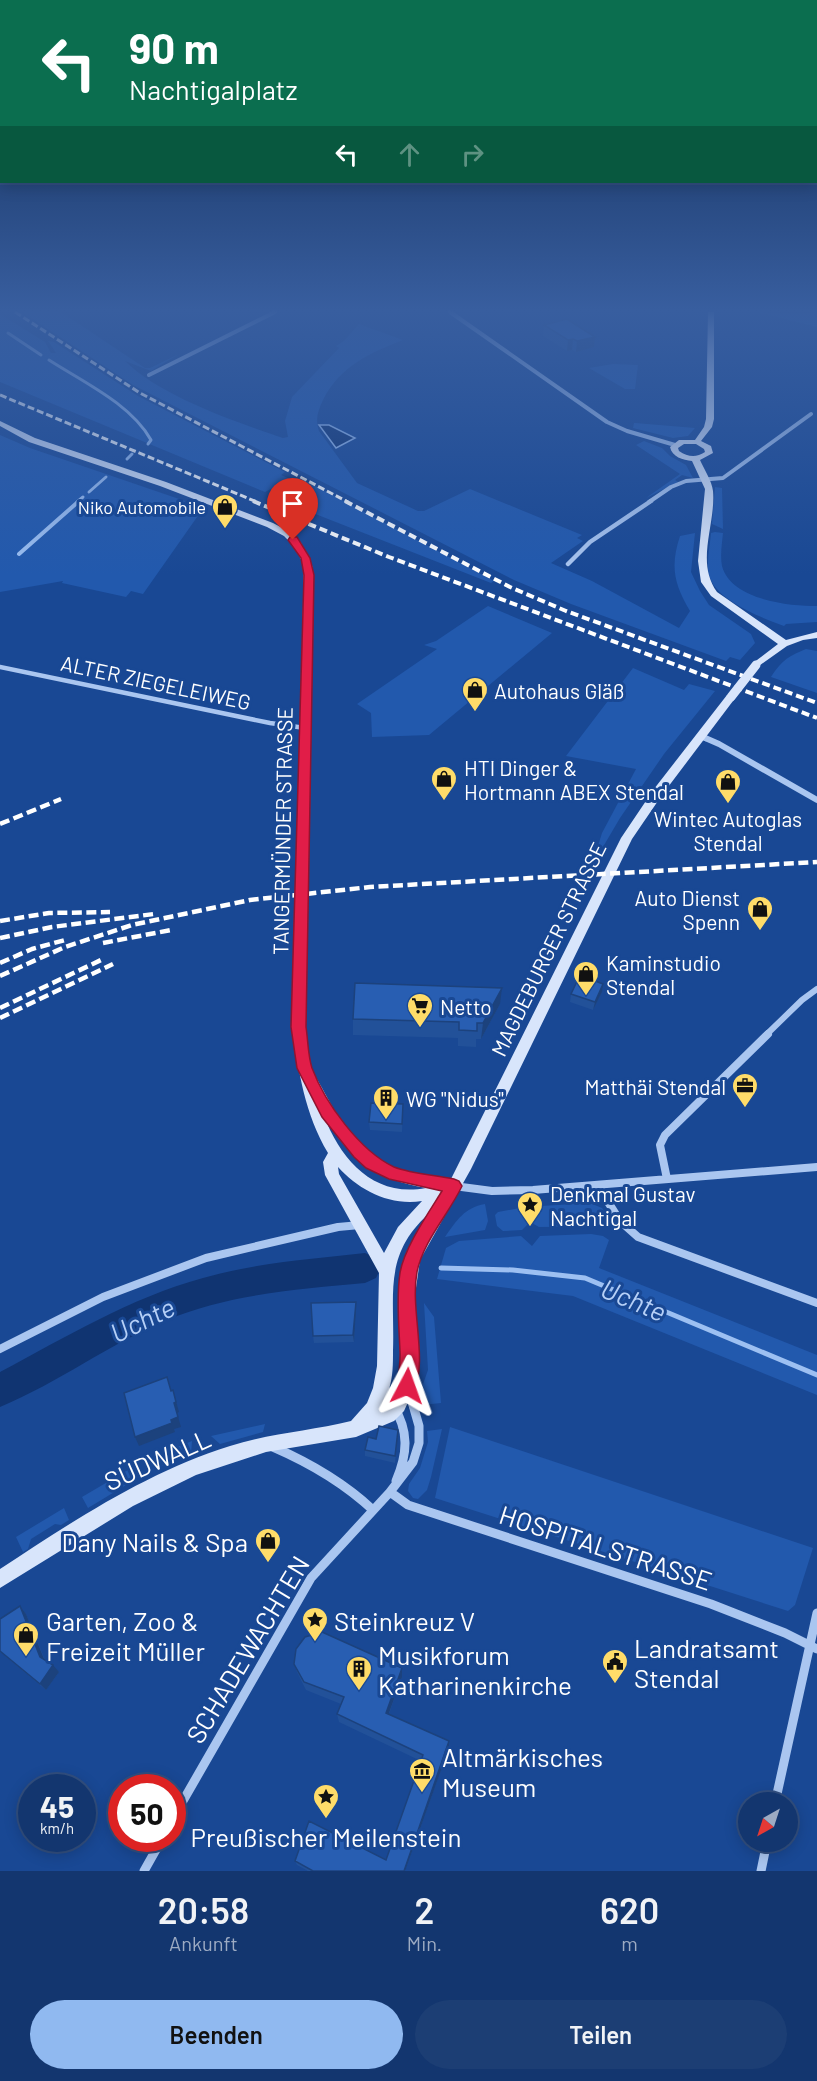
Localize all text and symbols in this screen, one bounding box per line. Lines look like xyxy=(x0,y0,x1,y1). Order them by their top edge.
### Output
text: 90 m xyxy=(129,22,219,72)
icon: left xyxy=(30,24,108,102)
text: Nachtigalplatz xyxy=(129,73,297,105)
icon: left xyxy=(330,138,363,171)
icon: ahead xyxy=(393,138,426,171)
icon: right xyxy=(456,138,489,171)
pin xyxy=(267,478,318,540)
icon: arrive xyxy=(276,487,309,520)
shop icon: Niko Automobile xyxy=(210,492,240,530)
place label: Niko Automobile xyxy=(78,496,206,518)
street label: ALTER ZIEGELEIWEG xyxy=(59,650,253,714)
shop icon: Autohaus Gläß xyxy=(460,675,490,713)
place label: Autohaus Gläß xyxy=(494,678,625,703)
street label: TANGERMÜNDER STRASSE xyxy=(267,707,297,955)
place label: HTI Dinger & Hortmann ABEX Stendal xyxy=(464,755,684,804)
shop icon: HTI Dinger & Hortmann ABEX Stendal xyxy=(429,764,459,802)
shop icon: Wintec Autoglas Stendal xyxy=(713,767,743,805)
place label: Wintec Autoglas Stendal xyxy=(654,806,802,855)
street label: MAGDEBURGER STRASSE xyxy=(485,838,611,1060)
place label: Auto Dienst Spenn xyxy=(634,885,740,934)
shop icon: Auto Dienst Spenn xyxy=(745,894,775,932)
place label: Kaminstudio Stendal xyxy=(606,950,721,999)
shop icon: Kaminstudio Stendal xyxy=(571,959,601,997)
supermarket icon: Netto xyxy=(405,991,435,1029)
place label: Netto xyxy=(440,994,492,1019)
office icon: Matthäi Stendal xyxy=(730,1071,760,1109)
place label: Matthäi Stendal xyxy=(584,1074,726,1099)
building icon: WG "Nidus" xyxy=(371,1083,401,1121)
place label: WG "Nidus" xyxy=(406,1086,504,1111)
place label: Denkmal Gustav Nachtigal xyxy=(550,1181,696,1230)
place icon: Denkmal Gustav Nachtigal xyxy=(515,1190,545,1228)
water label: Uchte xyxy=(597,1271,671,1327)
water label: Uchte xyxy=(105,1290,179,1348)
position arrow xyxy=(375,1354,439,1418)
street label: SÜDWALL xyxy=(99,1422,215,1496)
street label: HOSPITALSTRASSE xyxy=(496,1498,716,1596)
place label: Dany Nails & Spa xyxy=(62,1526,248,1557)
shop icon: Dany Nails & Spa xyxy=(253,1526,283,1564)
street label: SCHADEWACHTEN xyxy=(179,1550,315,1748)
place label: Garten, Zoo & Freizeit Müller xyxy=(46,1605,205,1666)
place icon: Steinkreuz V xyxy=(300,1605,330,1643)
place label: Steinkreuz V xyxy=(334,1605,475,1636)
shop icon: Garten, Zoo & Freizeit Müller xyxy=(11,1620,41,1658)
place label: Landratsamt Stendal xyxy=(634,1632,779,1693)
place label: Musikforum Katharinenkirche xyxy=(378,1639,572,1700)
public building icon: Landratsamt Stendal xyxy=(600,1647,630,1685)
building icon: Musikforum Katharinenkirche xyxy=(344,1654,374,1692)
place label: Altmärkisches Museum xyxy=(442,1741,603,1802)
museum icon: Altmärkisches Museum xyxy=(407,1756,437,1794)
speed limit sign: 50 xyxy=(108,1774,186,1852)
place icon: Preußischer Meilenstein xyxy=(311,1782,341,1820)
text: 45 xyxy=(40,1788,74,1824)
north arrow xyxy=(738,1792,798,1852)
map controls xyxy=(738,1792,798,1852)
text: km/h xyxy=(40,1819,74,1837)
place label: Preußischer Meilenstein xyxy=(191,1821,462,1852)
text: 20:58 xyxy=(158,1888,249,1931)
text: 2 xyxy=(415,1888,434,1931)
text: 620 xyxy=(600,1888,659,1931)
text: Ankunft xyxy=(169,1931,238,1955)
text: Min. xyxy=(407,1931,442,1955)
text: m xyxy=(621,1931,638,1955)
button: Beenden xyxy=(30,2000,403,2069)
button: Teilen xyxy=(415,2000,787,2069)

